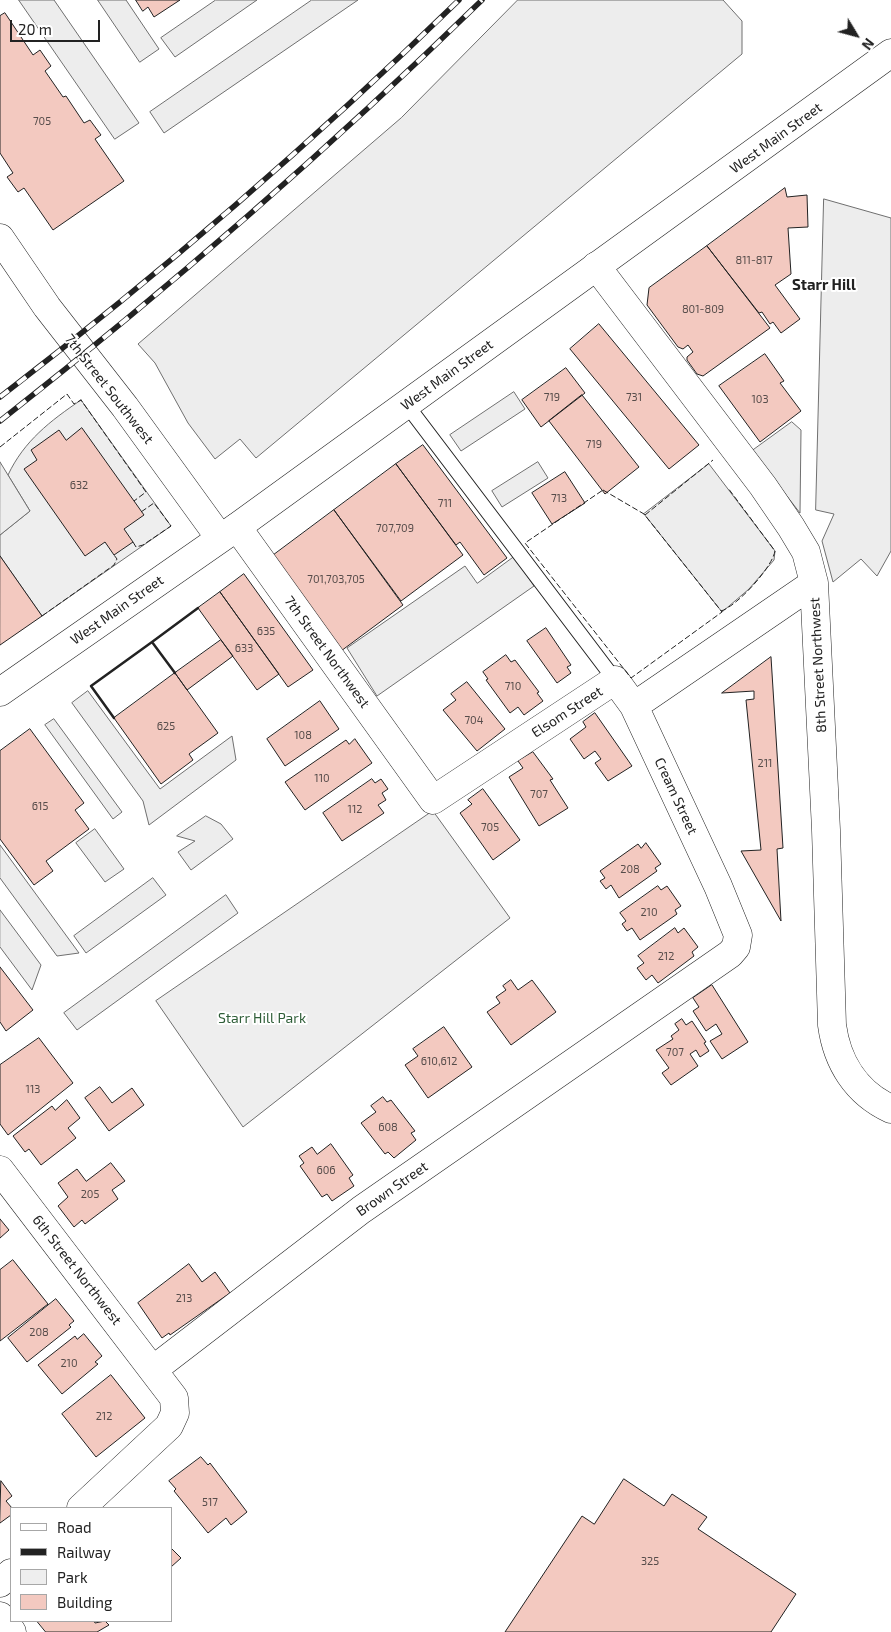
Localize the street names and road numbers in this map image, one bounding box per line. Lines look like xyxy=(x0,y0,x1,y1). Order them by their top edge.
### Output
street label: West Main Street xyxy=(727,99,825,177)
street label: 7th Street Southwest xyxy=(61,331,157,447)
street label: West Main Street xyxy=(398,336,496,414)
street label: West Main Street xyxy=(67,572,167,648)
street label: 7th Street Northwest xyxy=(281,593,373,711)
street label: 8th Street Northwest xyxy=(806,597,830,733)
street label: Elsom Street xyxy=(528,683,606,741)
street label: Cream Street xyxy=(651,755,701,837)
street label: Brown Street xyxy=(353,1158,431,1220)
street label: 6th Street Northwest xyxy=(29,1212,125,1328)

